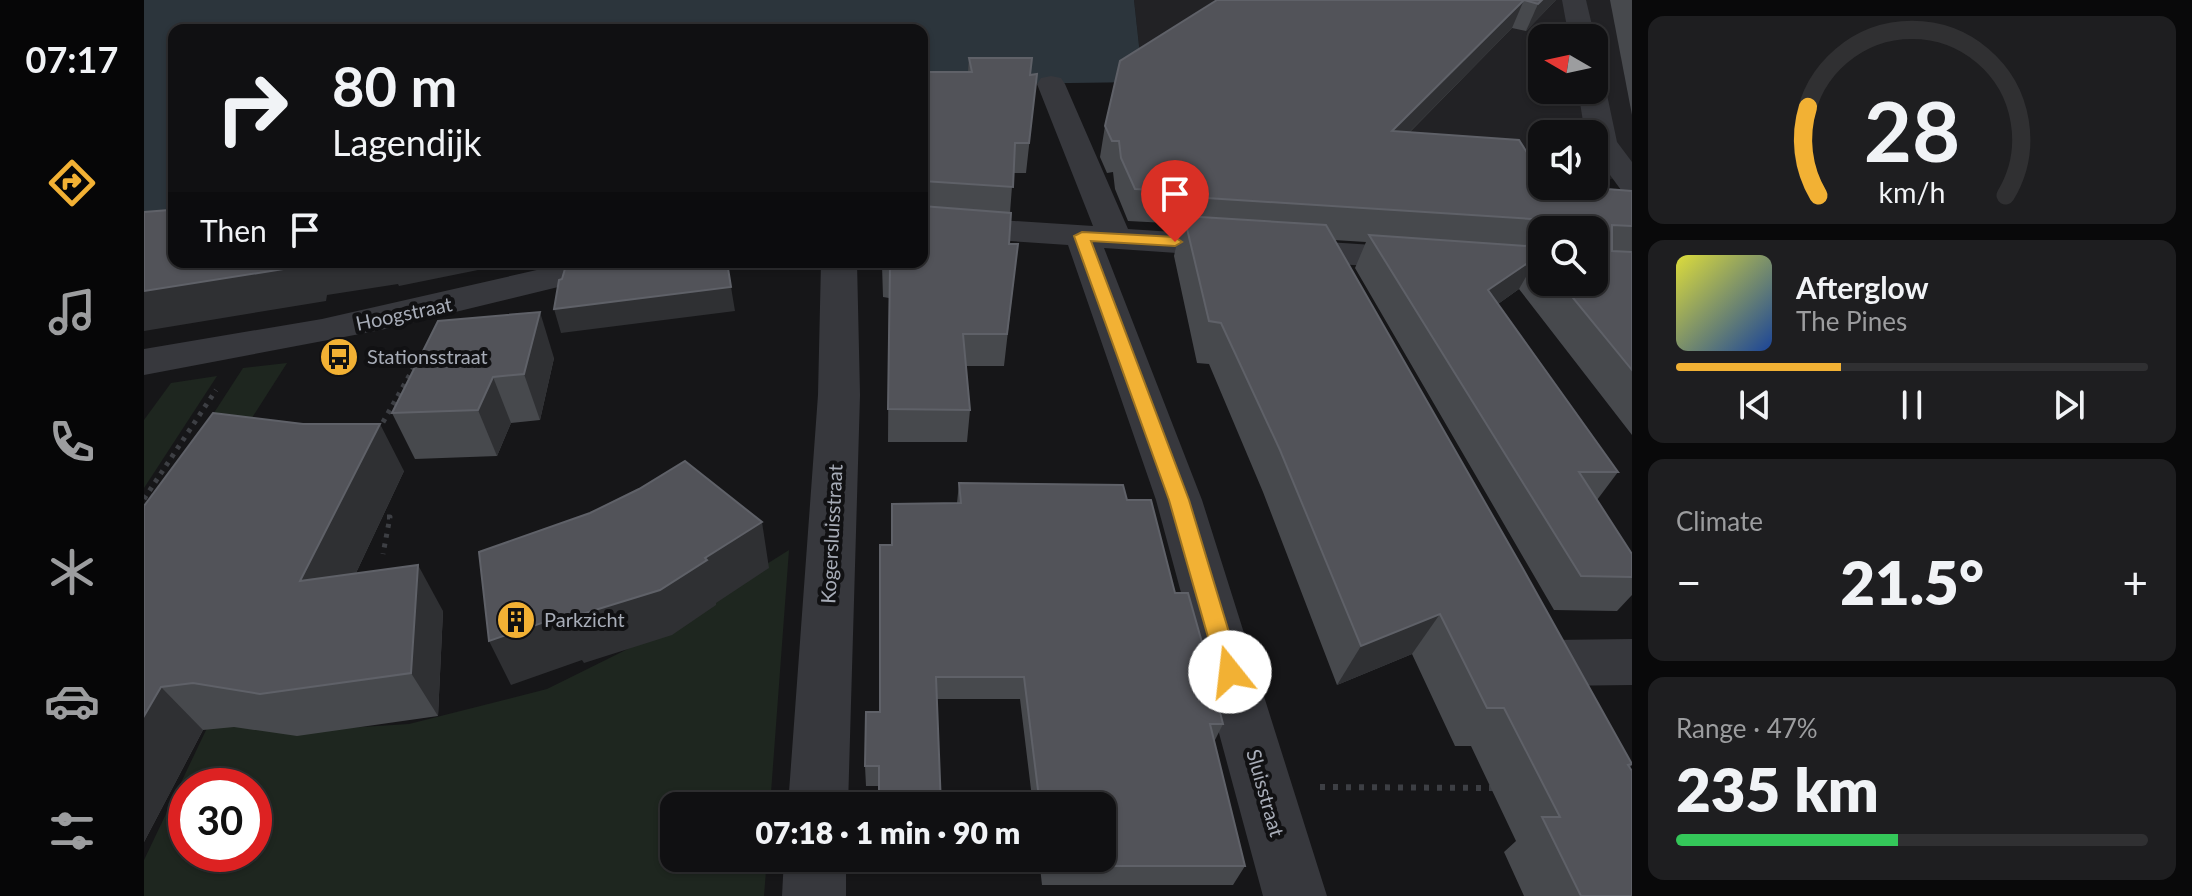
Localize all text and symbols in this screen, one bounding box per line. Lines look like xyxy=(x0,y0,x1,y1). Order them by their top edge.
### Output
north arrow xyxy=(1528,24,1608,104)
map controls xyxy=(1528,24,1608,296)
text: 07:17 xyxy=(26,37,118,81)
text: 80 m xyxy=(332,52,457,119)
icon: right xyxy=(200,56,304,160)
text: 28 xyxy=(1864,80,1960,180)
text: Lagendijk xyxy=(332,120,482,164)
button: sound xyxy=(1528,120,1608,200)
icon: directions xyxy=(44,155,100,211)
pin xyxy=(1141,160,1209,242)
icon: arrive xyxy=(1153,172,1197,216)
text: km/h xyxy=(1879,175,1945,209)
icon: arrive xyxy=(283,208,327,252)
text: Then xyxy=(200,212,267,248)
button: search xyxy=(1528,216,1608,296)
text: Afterglow xyxy=(1796,269,1929,305)
icon: music xyxy=(44,284,100,340)
street label: Hoogstraat xyxy=(353,291,454,335)
text: The Pines xyxy=(1796,305,1907,337)
bus stop icon: Stationsstraat xyxy=(318,336,360,378)
place label: Stationsstraat xyxy=(367,344,488,368)
icon: previous xyxy=(1733,383,1777,427)
icon: pause xyxy=(1890,383,1934,427)
icon: next xyxy=(2047,383,2091,427)
icon: phone xyxy=(44,414,100,470)
street label: Kogersluisstraat xyxy=(815,464,847,604)
text: Climate xyxy=(1676,505,1763,537)
icon: climate xyxy=(44,544,100,600)
text: 21.5° xyxy=(1840,546,1984,618)
text: − xyxy=(1676,556,1702,608)
text: + xyxy=(2122,556,2148,608)
building icon: Parkzicht xyxy=(495,599,537,641)
place label: Parkzicht xyxy=(544,607,625,631)
position arrow xyxy=(1188,630,1272,714)
icon: car xyxy=(44,673,100,729)
text: Range · 47% xyxy=(1676,712,1818,744)
street label: Sluisstraat xyxy=(1242,746,1290,839)
text: 235 km xyxy=(1676,753,1879,825)
speed limit sign: 30 xyxy=(168,768,272,872)
icon: filters xyxy=(44,803,100,859)
text: 07:18 · 1 min · 90 m xyxy=(756,814,1020,850)

